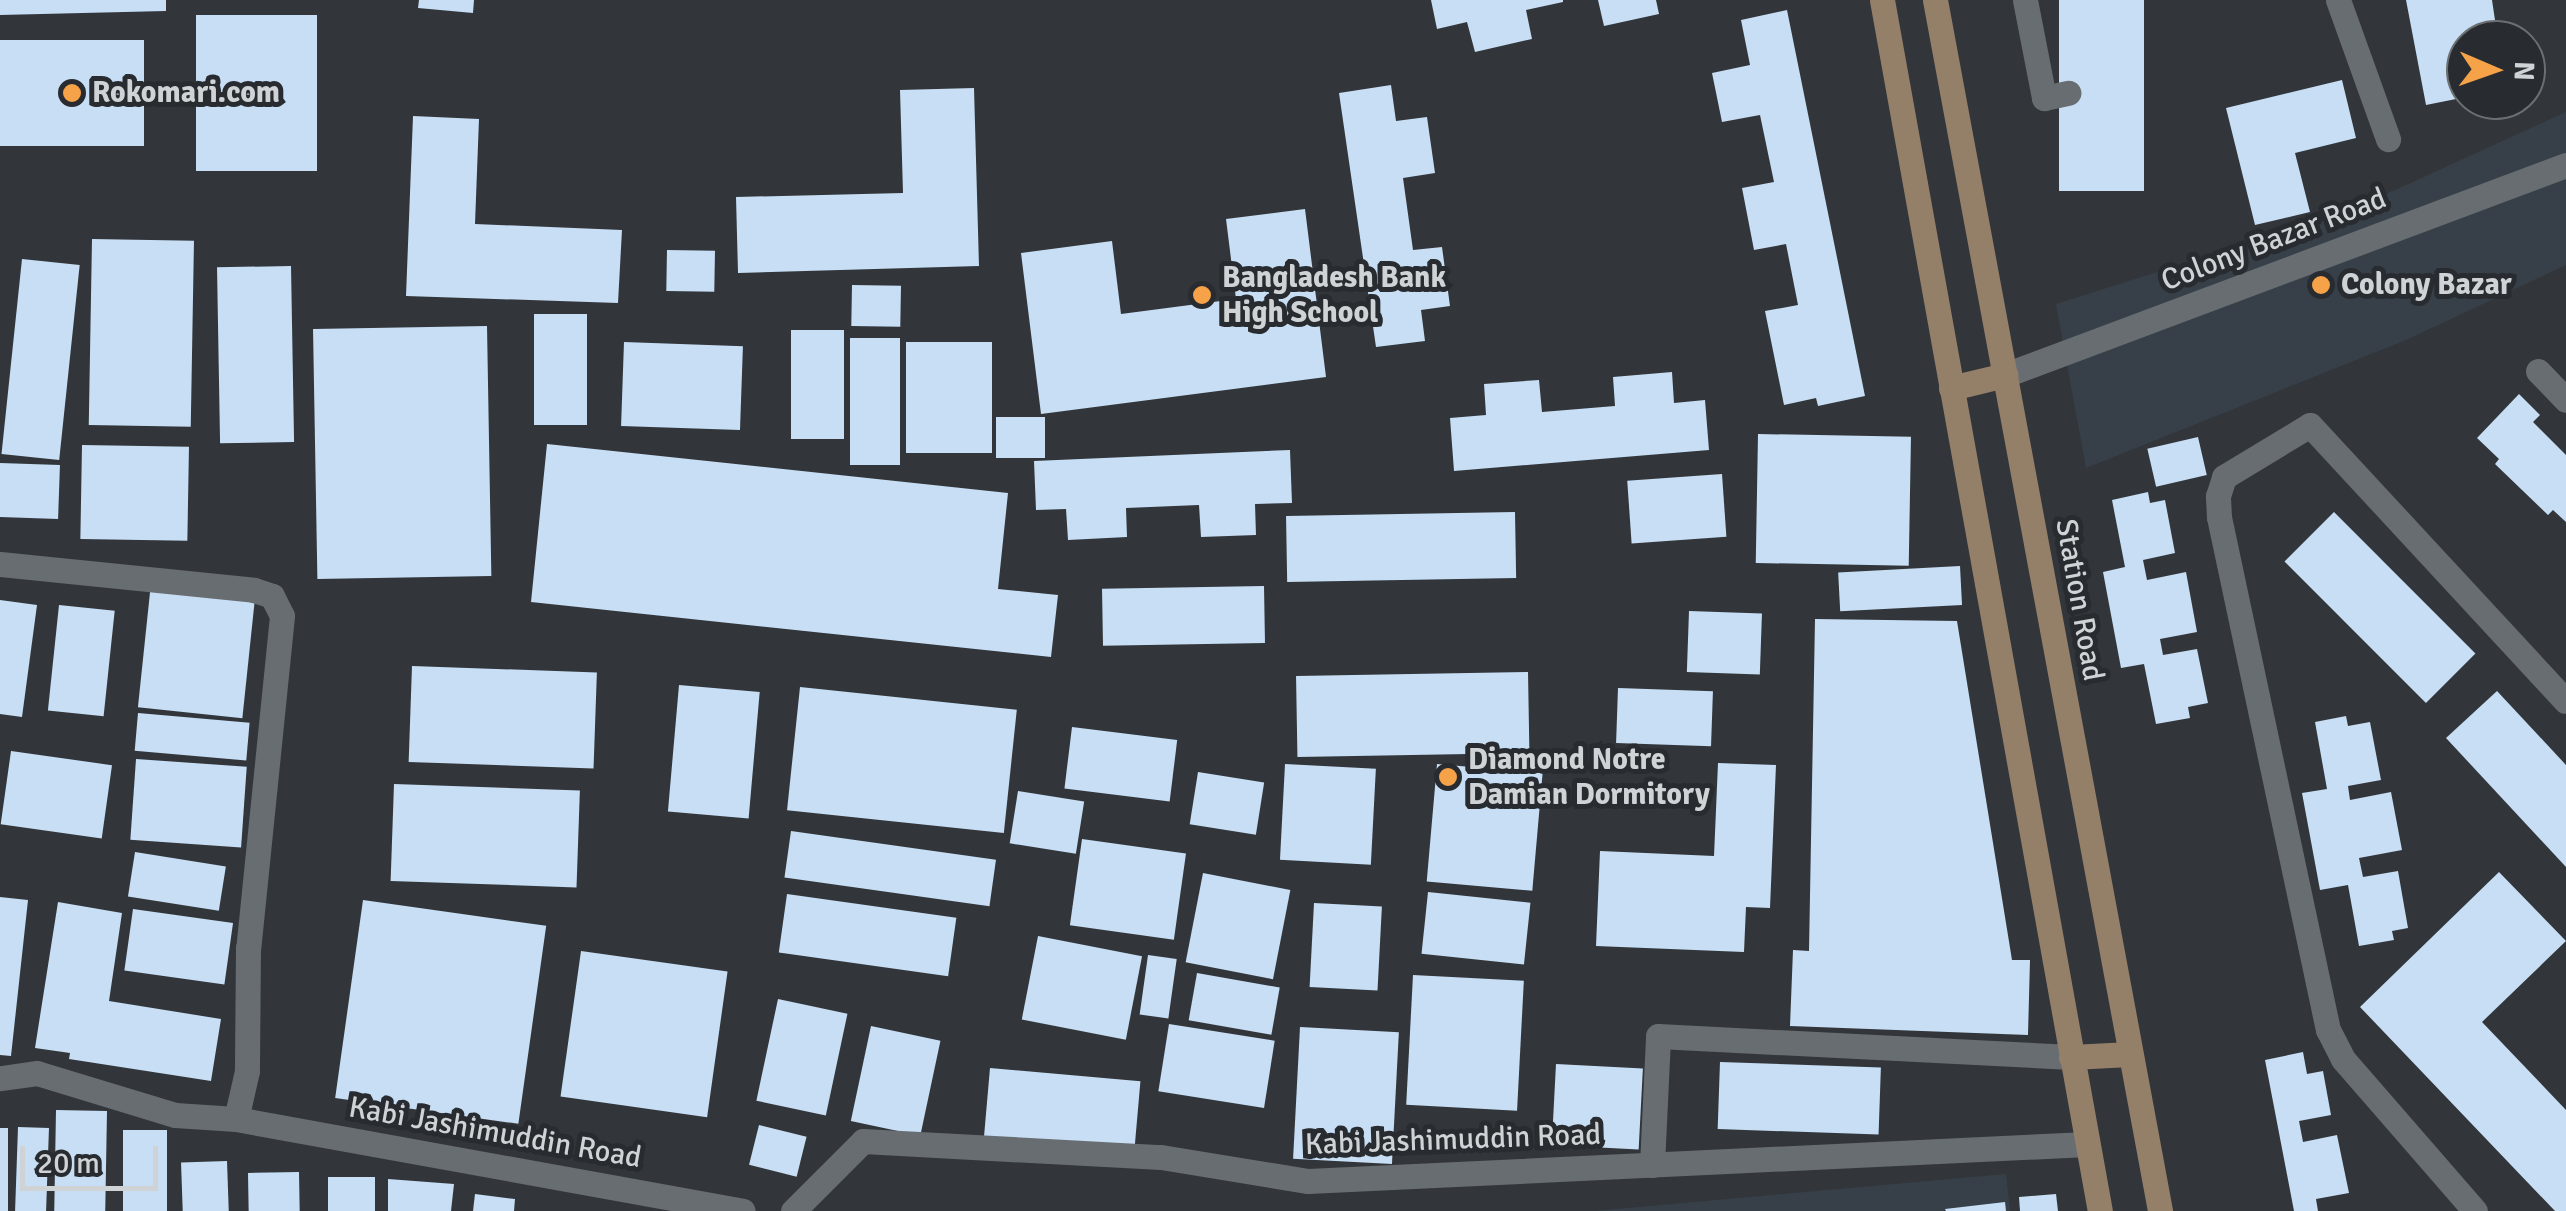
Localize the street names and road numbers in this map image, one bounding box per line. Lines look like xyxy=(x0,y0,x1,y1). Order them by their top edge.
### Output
street label: Colony Bazar Road xyxy=(2156,181,2392,299)
street label: Station Road xyxy=(2047,516,2111,684)
street label: Kabi Jashimuddin Road xyxy=(346,1090,644,1176)
street label: Kabi Jashimuddin Road xyxy=(1304,1117,1602,1163)

